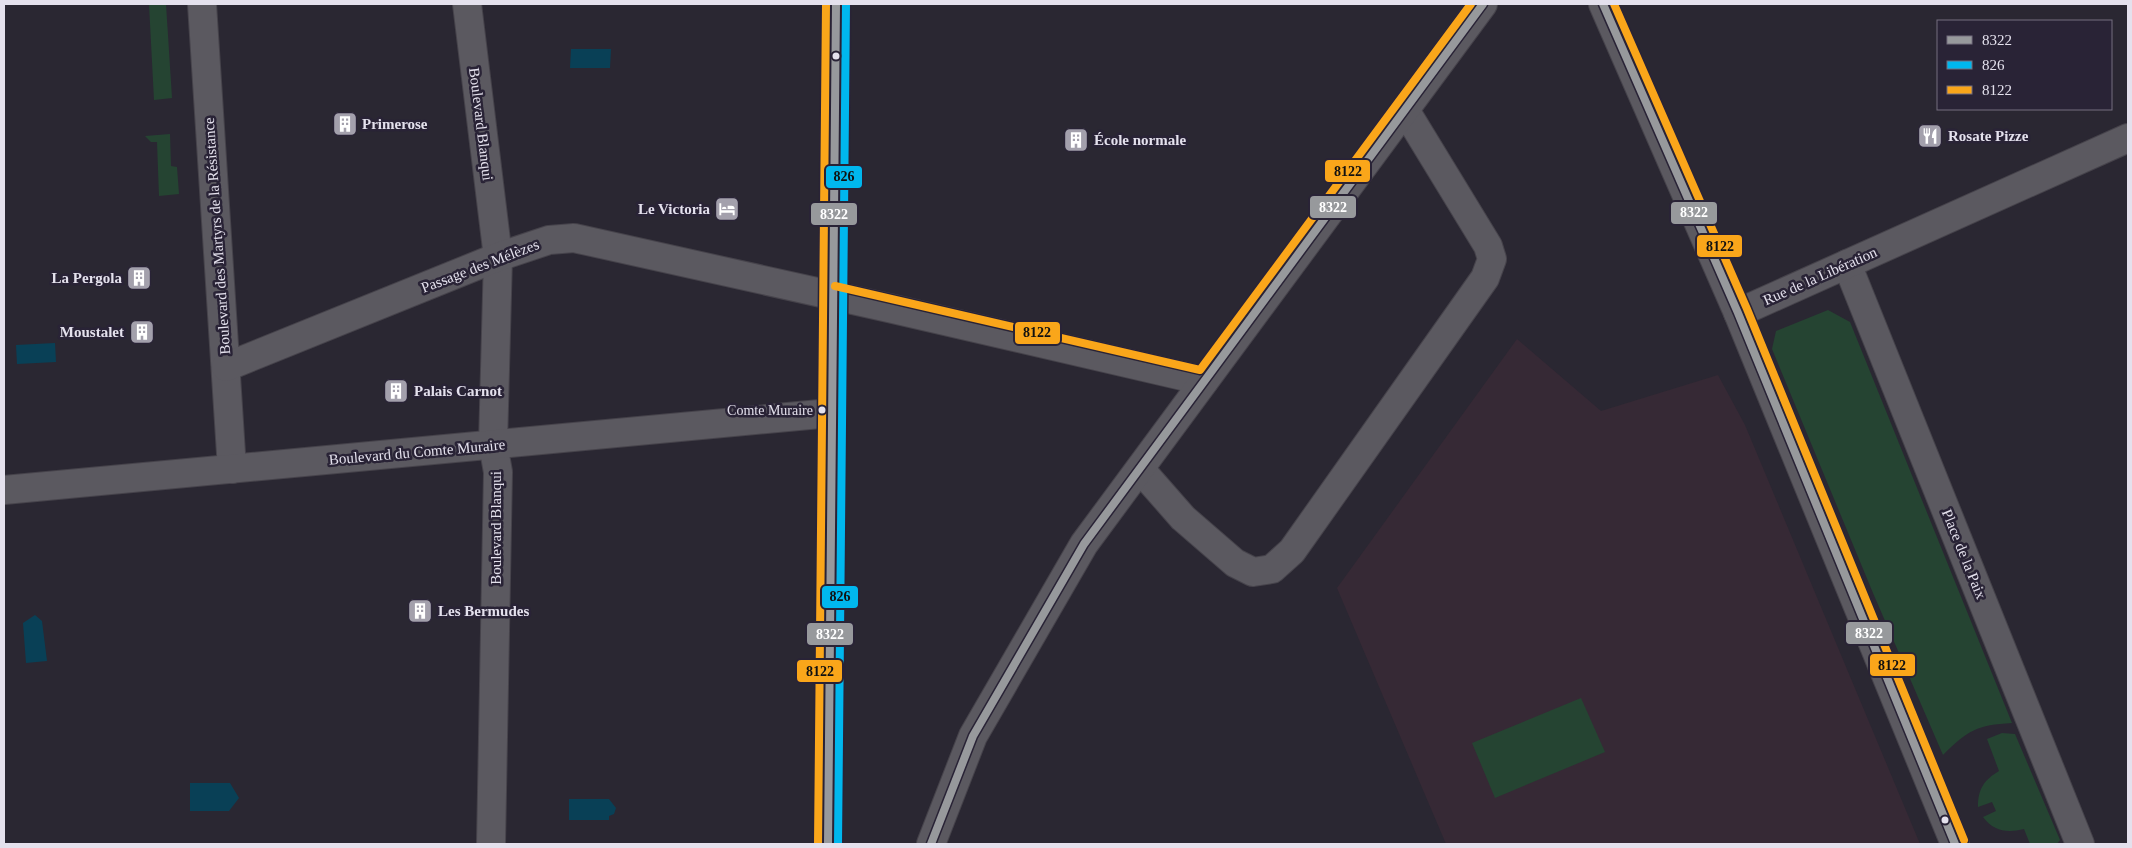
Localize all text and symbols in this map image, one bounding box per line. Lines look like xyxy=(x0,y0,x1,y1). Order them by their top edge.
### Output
legend xyxy=(1937,20,2112,110)
text: 8322 xyxy=(1982,32,2012,48)
unlabelled marker xyxy=(831,51,841,61)
text: 826 xyxy=(1982,57,2005,73)
street label: Boulevard Blanqui xyxy=(466,67,496,181)
text: 8122 xyxy=(1982,82,2012,98)
building icon: Primerose xyxy=(332,111,358,137)
street label: Boulevard des Martyrs de la Résistance xyxy=(201,116,233,355)
place label: Primerose xyxy=(362,116,428,132)
restaurant icon: Rosate Pizze xyxy=(1917,123,1943,149)
building icon: École normale xyxy=(1063,127,1089,153)
place label: Rosate Pizze xyxy=(1948,128,2029,144)
place label: École normale xyxy=(1094,132,1186,148)
line badge: 8122 xyxy=(1324,159,1371,183)
text: 8122 xyxy=(1334,164,1362,179)
line badge: 826 xyxy=(825,165,863,189)
text: 826 xyxy=(834,169,855,184)
line badge: 8322 xyxy=(1309,195,1357,219)
hotel icon: Le Victoria xyxy=(714,196,740,222)
text: 8322 xyxy=(1319,200,1347,215)
place label: Le Victoria xyxy=(638,201,710,217)
line badge: 8322 xyxy=(1670,201,1718,225)
line badge: 8322 xyxy=(810,202,858,226)
text: 8322 xyxy=(1680,205,1708,220)
text: 8322 xyxy=(820,207,848,222)
line badge: 8122 xyxy=(1696,234,1743,258)
street label: Passage des Mélèzes xyxy=(419,236,541,296)
text: 8122 xyxy=(1706,239,1734,254)
street label: Rue de la Libération xyxy=(1761,244,1880,308)
building icon: La Pergola xyxy=(126,265,152,291)
place label: La Pergola xyxy=(52,270,122,286)
building icon: Moustalet xyxy=(129,319,155,345)
line badge: 8122 xyxy=(1014,321,1061,345)
place label: Moustalet xyxy=(60,324,124,340)
text: 8122 xyxy=(1023,325,1051,340)
building icon: Palais Carnot xyxy=(383,378,409,404)
place label: Palais Carnot xyxy=(414,383,502,399)
place label: Comte Muraire xyxy=(727,403,813,418)
marker: Comte Muraire xyxy=(817,405,827,415)
street label: Boulevard du Comte Muraire xyxy=(328,436,506,468)
street label: Boulevard Blanqui xyxy=(488,471,504,585)
street label: Place de la Paix xyxy=(1939,507,1989,602)
line badge: 826 xyxy=(821,585,859,609)
text: 826 xyxy=(830,589,851,604)
building icon: Les Bermudes xyxy=(407,598,433,624)
place label: Les Bermudes xyxy=(438,603,529,619)
line badge: 8322 xyxy=(1845,621,1893,645)
line badge: 8322 xyxy=(806,622,854,646)
text: 8322 xyxy=(1855,626,1883,641)
text: 8322 xyxy=(816,627,844,642)
line badge: 8122 xyxy=(1869,653,1916,677)
text: 8122 xyxy=(1878,658,1906,673)
line badge: 8122 xyxy=(796,659,843,683)
text: 8122 xyxy=(806,664,834,679)
unlabelled marker xyxy=(1940,815,1950,825)

